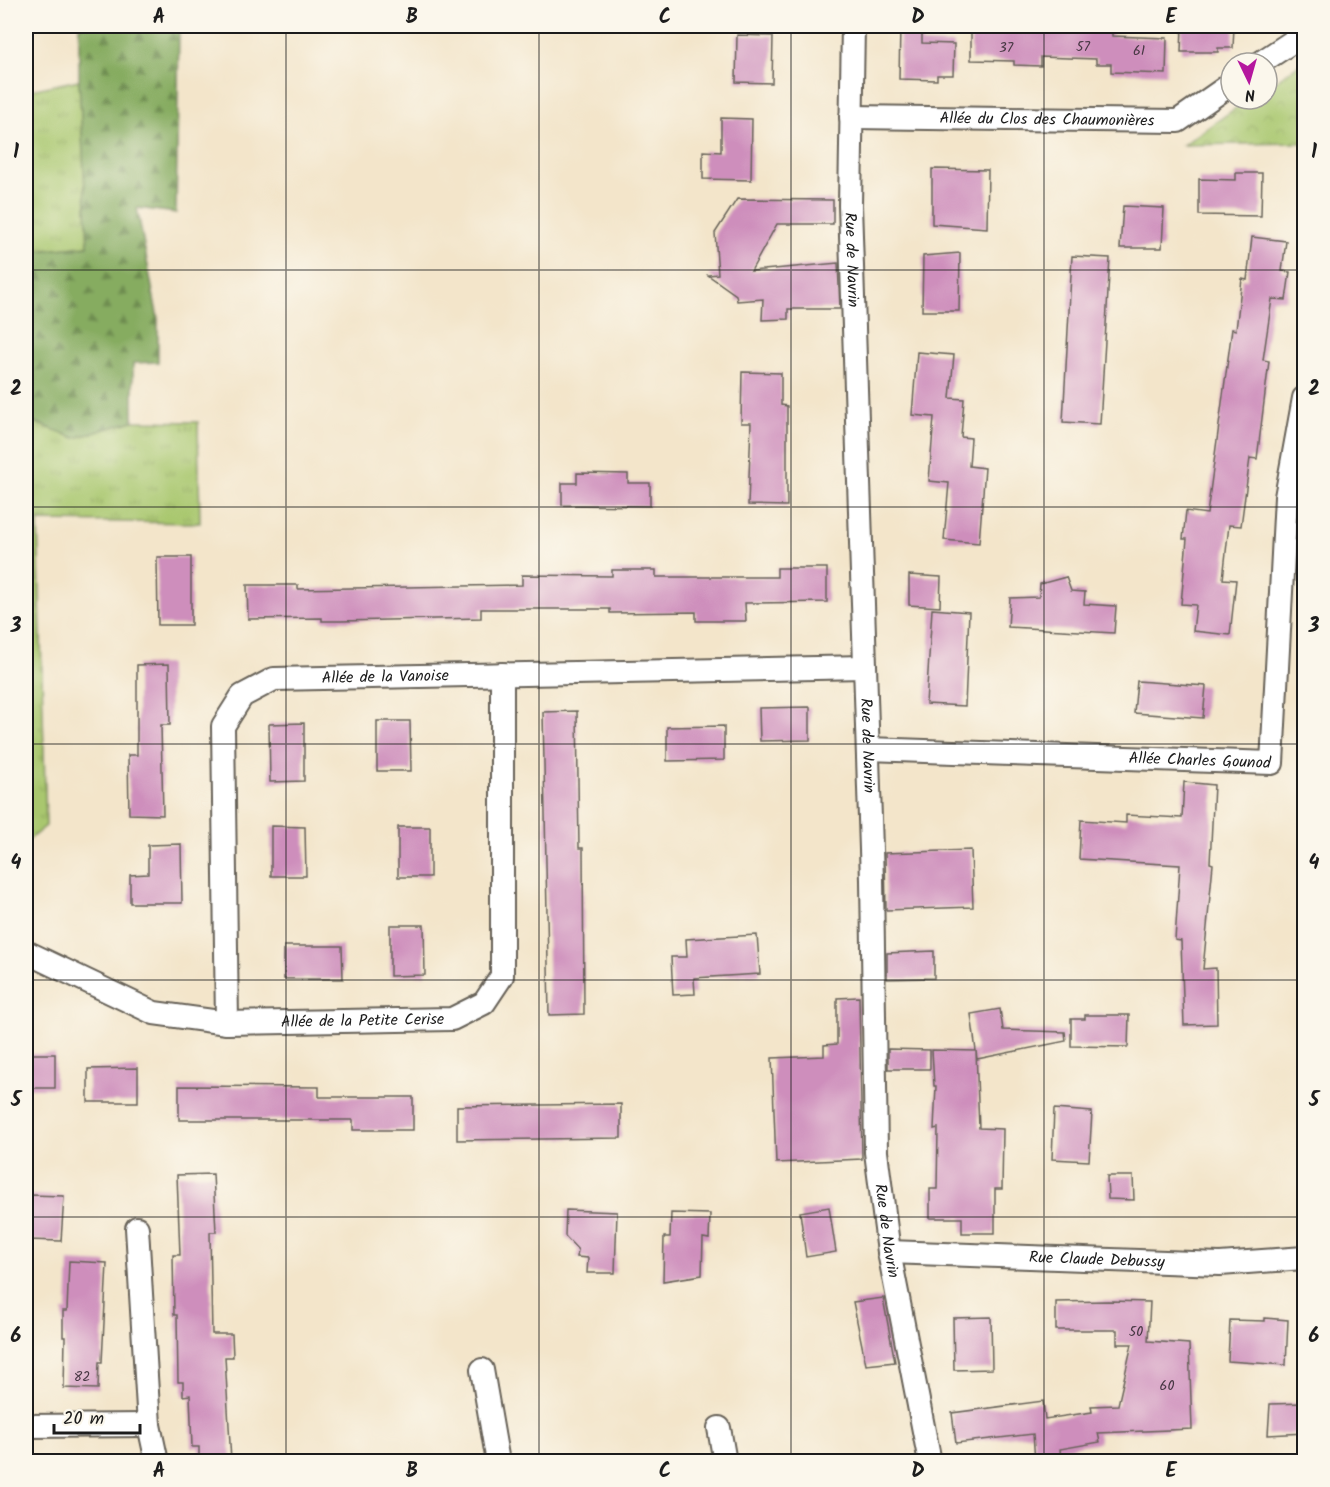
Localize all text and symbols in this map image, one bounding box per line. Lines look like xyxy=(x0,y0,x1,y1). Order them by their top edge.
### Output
text: A xyxy=(153,2,165,34)
text: B xyxy=(406,2,418,34)
text: C xyxy=(659,2,671,34)
text: D xyxy=(911,2,925,34)
text: E xyxy=(1165,2,1177,34)
house number: 57 xyxy=(1076,36,1091,58)
house number: 37 xyxy=(999,37,1014,59)
house number: 61 xyxy=(1133,40,1145,62)
north arrow xyxy=(1219,51,1279,111)
text: N xyxy=(1244,82,1256,107)
street label: Allée du Clos des Chaumonières xyxy=(939,106,1155,133)
text: 1 xyxy=(13,137,19,169)
text: 1 xyxy=(1311,137,1317,169)
street label: Rue de Navrin xyxy=(838,212,866,308)
text: 2 xyxy=(10,374,22,406)
text: 2 xyxy=(1308,374,1320,406)
text: 3 xyxy=(10,611,22,643)
text: 3 xyxy=(1308,611,1320,643)
street label: Allée de la Vanoise xyxy=(321,663,449,691)
street label: Rue de Navrin xyxy=(854,698,882,794)
street label: Allée Charles Gounod xyxy=(1128,746,1272,775)
text: 4 xyxy=(11,848,22,880)
text: 4 xyxy=(1309,848,1320,880)
street label: Allée de la Petite Cerise xyxy=(281,1007,444,1035)
text: 5 xyxy=(10,1085,23,1117)
text: 5 xyxy=(1308,1085,1321,1117)
street label: Rue de Navrin xyxy=(868,1182,906,1280)
street label: Rue Claude Debussy xyxy=(1029,1245,1166,1275)
text: 6 xyxy=(11,1321,22,1353)
house number: 50 xyxy=(1129,1321,1143,1343)
text: 6 xyxy=(1309,1321,1320,1353)
house number: 82 xyxy=(74,1366,90,1388)
house number: 60 xyxy=(1160,1375,1174,1397)
scale bar xyxy=(54,1397,140,1435)
text: 20 m xyxy=(63,1405,104,1434)
text: A xyxy=(153,1456,165,1487)
text: B xyxy=(406,1456,418,1487)
text: C xyxy=(659,1456,671,1487)
text: D xyxy=(911,1456,925,1487)
text: E xyxy=(1165,1456,1177,1487)

